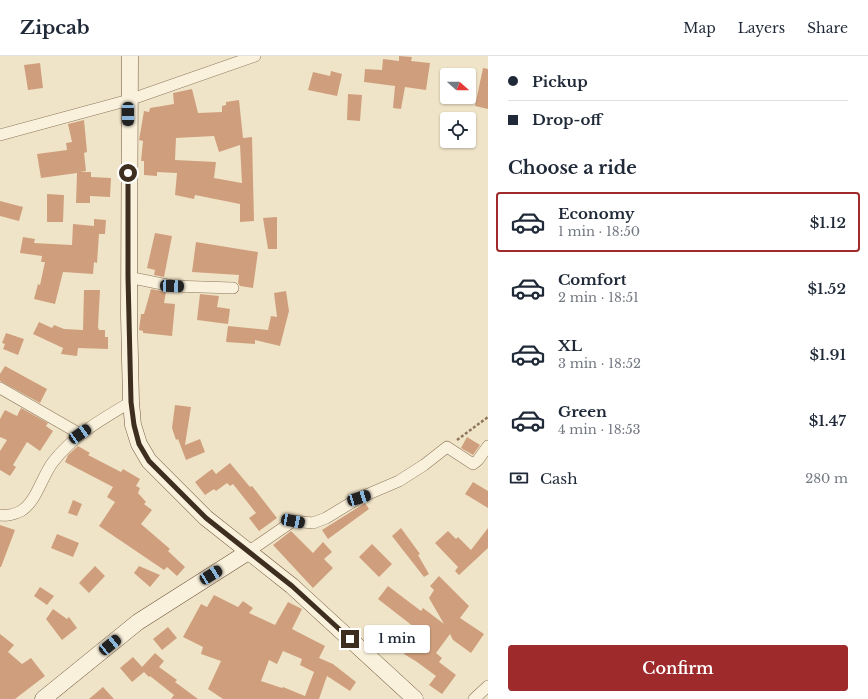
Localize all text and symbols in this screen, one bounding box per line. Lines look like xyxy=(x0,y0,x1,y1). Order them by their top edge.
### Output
text: Zipcab xyxy=(20,16,90,39)
text: Map xyxy=(683,19,716,37)
text: Layers xyxy=(738,19,785,37)
text: Share xyxy=(807,19,848,37)
north arrow xyxy=(440,68,476,104)
map controls xyxy=(440,68,476,148)
text: Pickup xyxy=(532,72,588,91)
car xyxy=(122,102,134,126)
text: Drop-off xyxy=(532,110,602,129)
button: locate xyxy=(440,112,476,148)
text: Choose a ride xyxy=(508,157,637,179)
route start xyxy=(119,164,137,182)
icon: car xyxy=(510,204,546,240)
text: Economy xyxy=(558,204,635,223)
text: $1.12 xyxy=(810,213,846,232)
text: 1 min · 18:50 xyxy=(558,223,640,240)
icon: car xyxy=(510,270,546,306)
text: Comfort xyxy=(558,270,626,289)
text: $1.52 xyxy=(808,279,846,298)
car xyxy=(160,280,184,292)
text: 2 min · 18:51 xyxy=(558,289,639,306)
icon: car xyxy=(510,336,546,372)
text: XL xyxy=(558,336,582,355)
text: $1.91 xyxy=(809,345,846,364)
text: 3 min · 18:52 xyxy=(558,355,641,372)
icon: car xyxy=(510,402,546,438)
text: Green xyxy=(558,402,607,421)
text: $1.47 xyxy=(809,411,846,430)
text: 4 min · 18:53 xyxy=(558,421,641,438)
car xyxy=(67,422,93,446)
icon: cash xyxy=(508,467,530,489)
text: Cash xyxy=(540,469,577,488)
text: 280 m xyxy=(805,470,848,487)
car xyxy=(346,489,372,507)
car xyxy=(280,513,306,529)
car xyxy=(198,564,224,586)
callout: 1 min xyxy=(364,625,430,653)
route end xyxy=(341,630,359,648)
text: 1 min xyxy=(378,630,416,647)
car xyxy=(97,633,123,657)
button: Confirm xyxy=(508,645,848,691)

